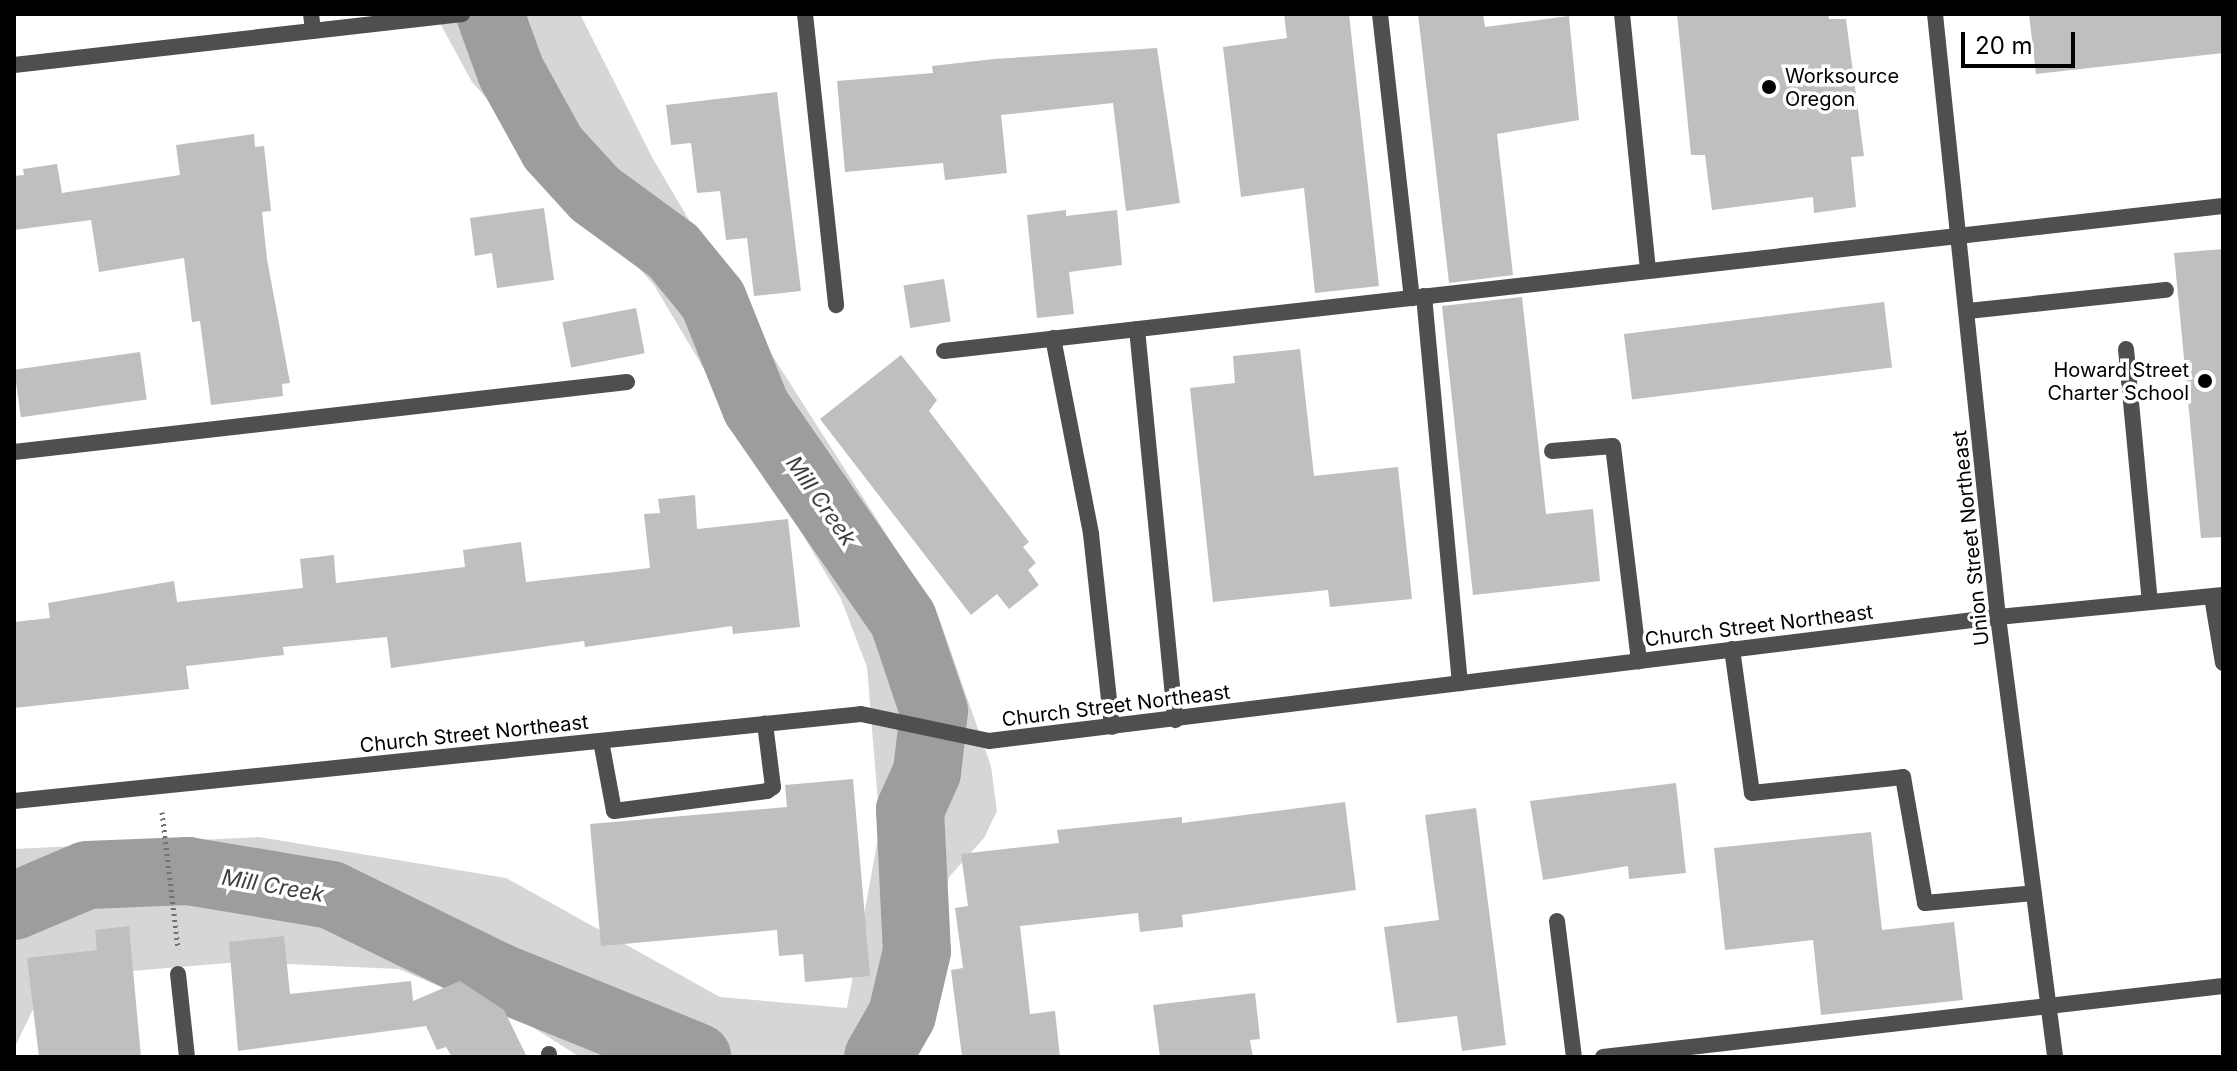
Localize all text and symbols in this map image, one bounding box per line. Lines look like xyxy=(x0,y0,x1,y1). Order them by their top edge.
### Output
scale bar xyxy=(1965,16,2079,66)
text: 20 m xyxy=(1975,31,2033,60)
place label: Worksource Oregon xyxy=(1785,64,1899,111)
marker: Worksource Oregon xyxy=(1760,78,1778,96)
place label: Howard Street Charter School xyxy=(2047,358,2189,405)
marker: Howard Street Charter School xyxy=(2196,372,2214,390)
street label: Union Street Northeast xyxy=(1948,429,1994,647)
water label: Mill Creek xyxy=(781,451,861,551)
street label: Church Street Northeast xyxy=(1643,600,1875,652)
street label: Church Street Northeast xyxy=(1000,680,1232,732)
street label: Church Street Northeast xyxy=(358,710,590,758)
water label: Mill Creek xyxy=(220,864,326,908)

